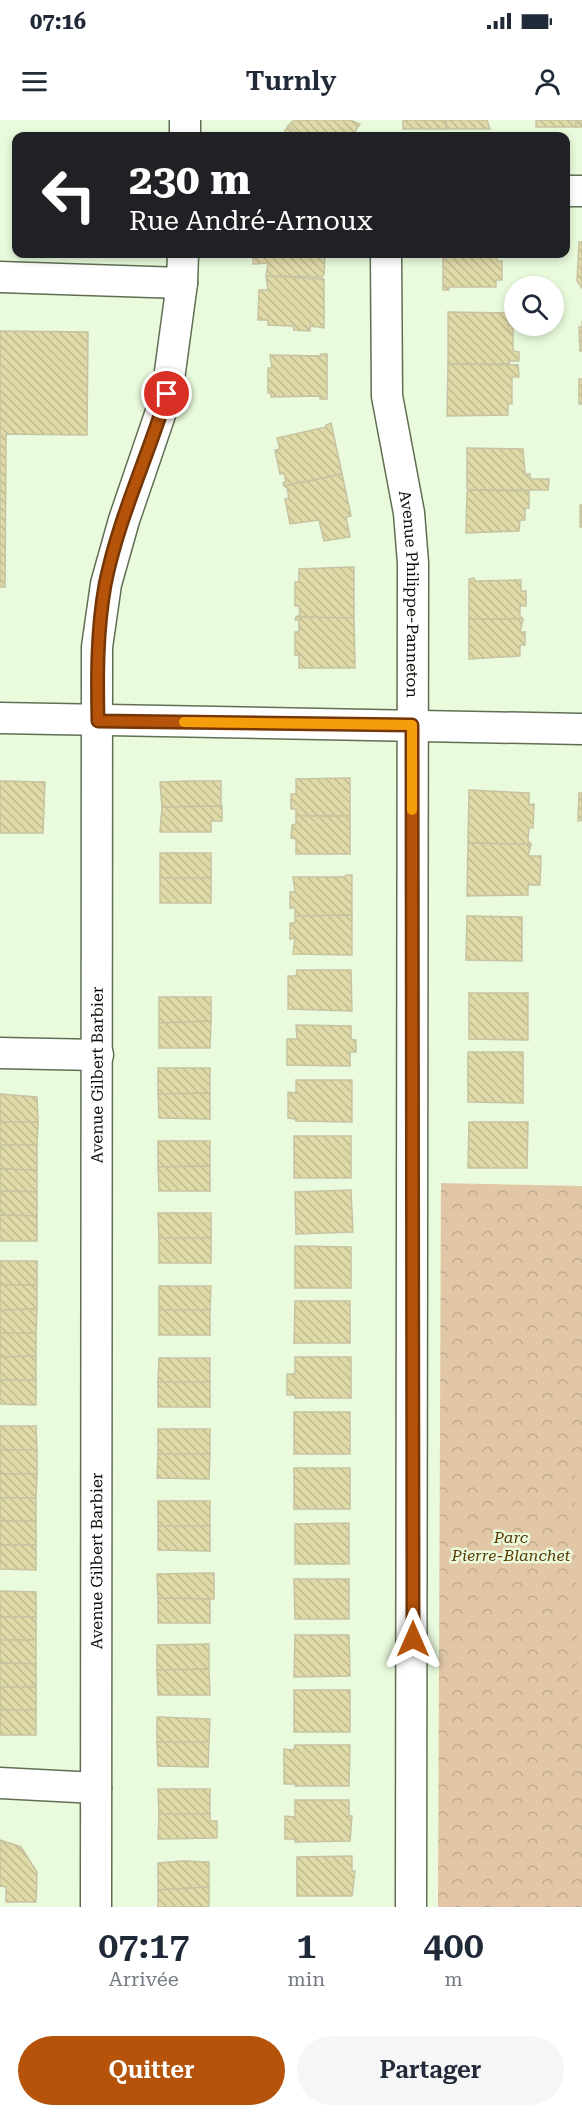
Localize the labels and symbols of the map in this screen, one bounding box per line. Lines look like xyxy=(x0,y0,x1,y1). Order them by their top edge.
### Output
pin xyxy=(141,368,192,419)
street label: Avenue Philippe-Panneton xyxy=(395,489,423,698)
street label: Avenue Gilbert Barbier xyxy=(87,986,106,1163)
street label: Avenue Gilbert Barbier xyxy=(87,1472,106,1649)
park label: Parc Pierre-Blanchet xyxy=(450,1528,571,1565)
position arrow xyxy=(381,1607,445,1671)

